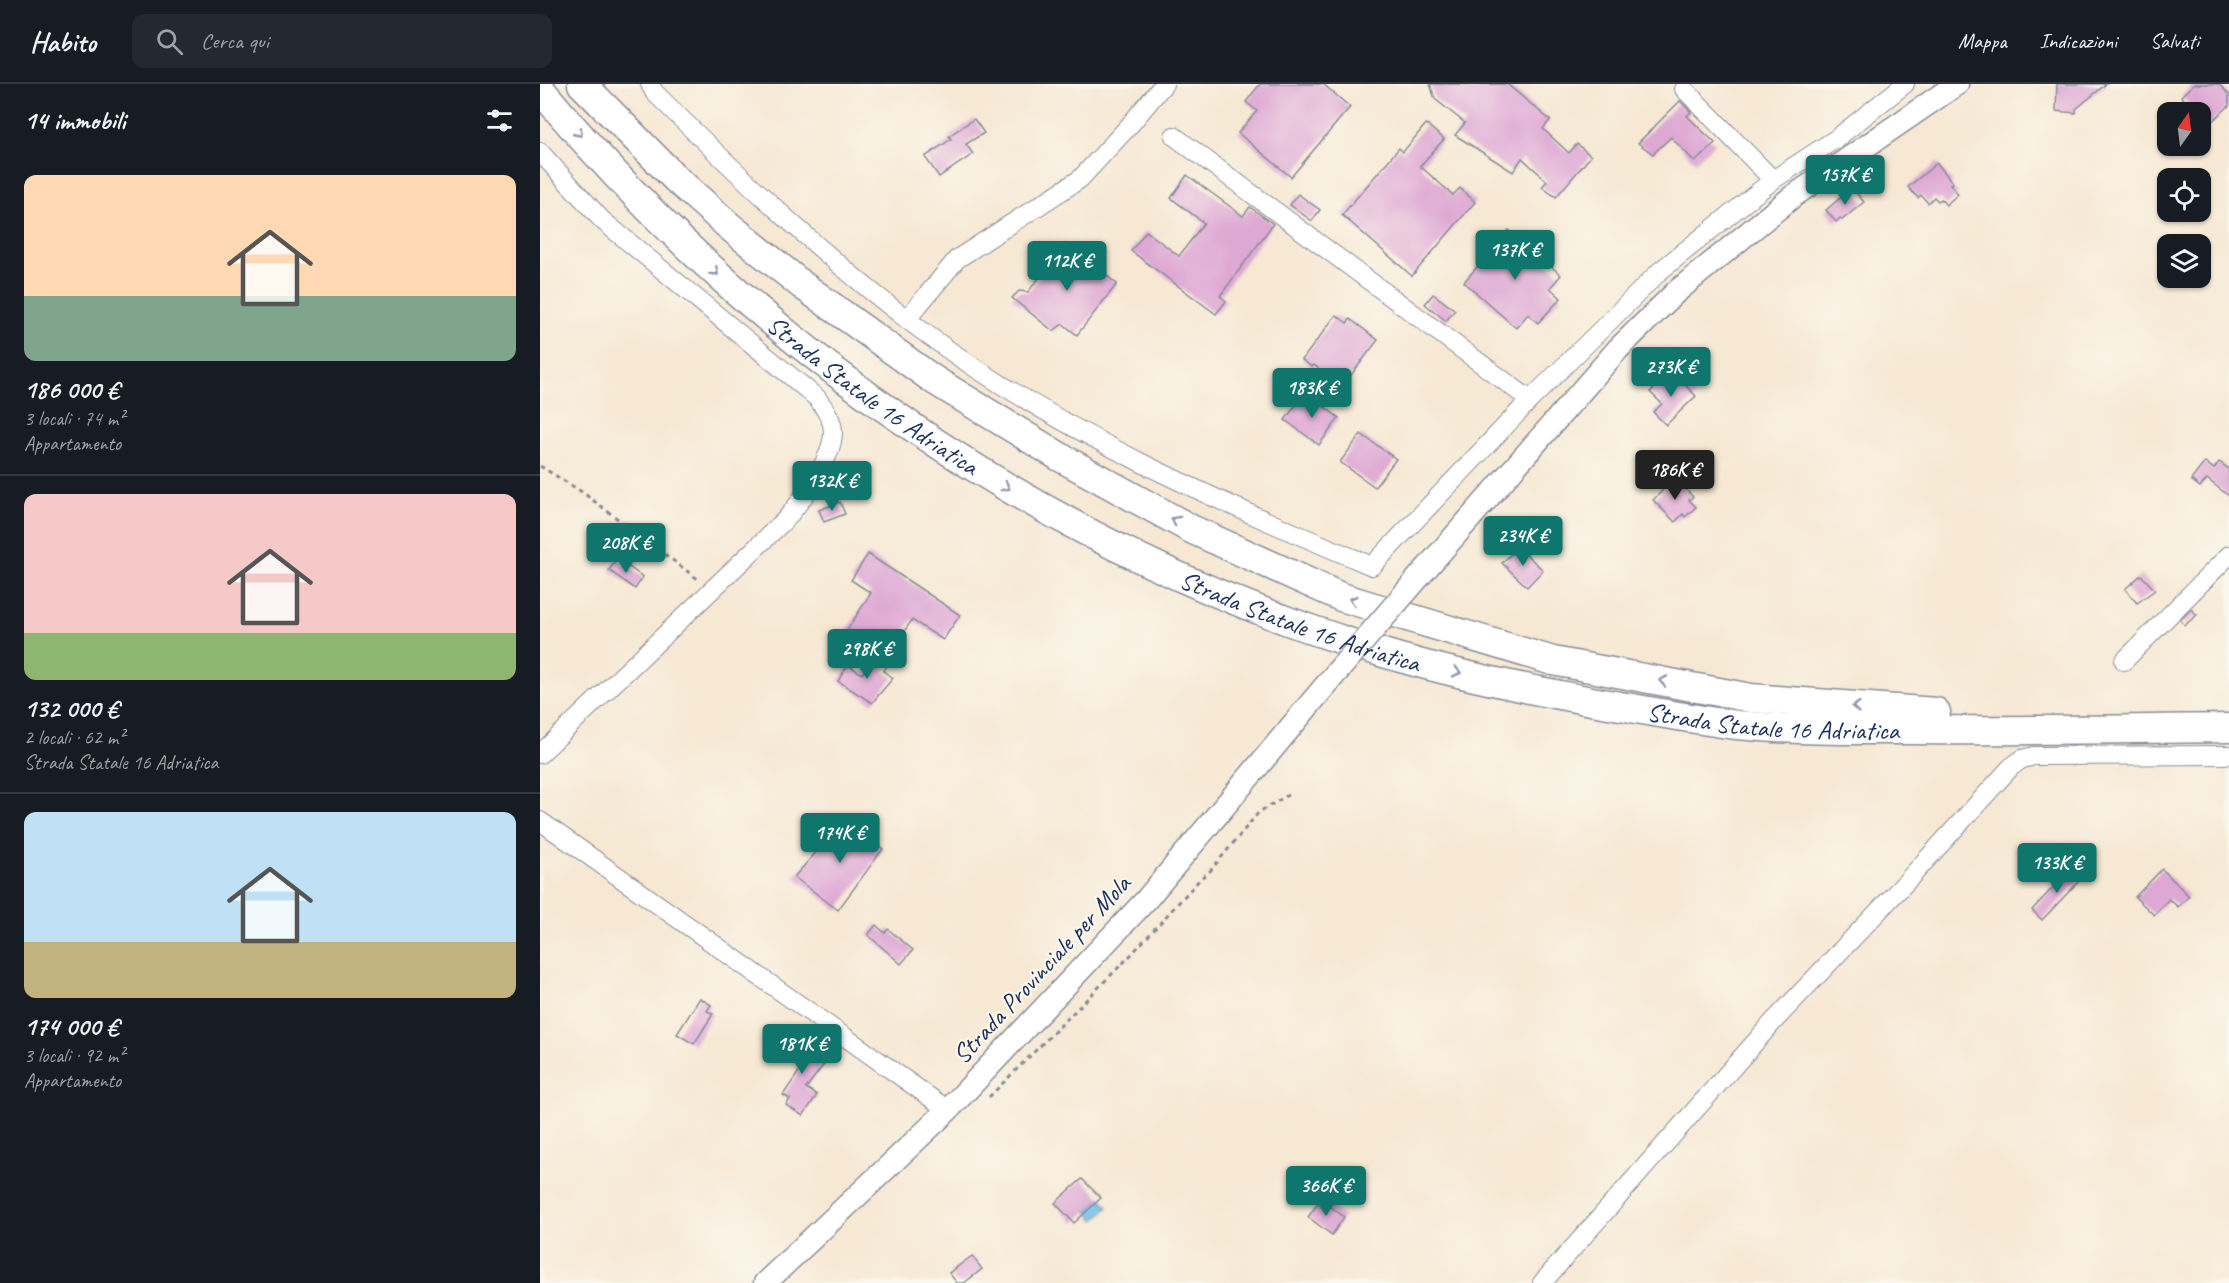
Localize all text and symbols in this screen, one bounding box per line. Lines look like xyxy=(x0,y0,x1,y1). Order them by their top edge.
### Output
search box xyxy=(132,14,552,68)
text: Habito xyxy=(30,24,96,59)
icon: search xyxy=(153,25,186,58)
text: Cerca qui xyxy=(201,27,269,55)
text: Mappa xyxy=(1958,28,2007,54)
text: Indicazioni xyxy=(2040,28,2117,54)
text: Salvati xyxy=(2150,28,2199,54)
north arrow xyxy=(2157,102,2211,156)
map controls xyxy=(2157,102,2211,288)
text: 14 immobili xyxy=(24,104,125,137)
icon: filters xyxy=(483,104,516,137)
one-way arrow xyxy=(572,126,583,137)
pin: 157K € xyxy=(1796,155,1894,206)
text: 157K € xyxy=(1820,162,1870,187)
button: locate xyxy=(2157,168,2211,222)
icon: home xyxy=(216,214,324,322)
pin: 137K € xyxy=(1466,230,1564,281)
button: layers xyxy=(2157,234,2211,288)
text: 137K € xyxy=(1490,237,1540,262)
pin: 112K € xyxy=(1018,241,1116,292)
text: 112K € xyxy=(1042,248,1093,273)
one-way arrow xyxy=(708,265,719,276)
street label: Strada Statale 16 Adriatica xyxy=(760,308,986,484)
pin: 273K € xyxy=(1622,347,1720,398)
text: 273K € xyxy=(1646,354,1696,379)
pin: 183K € xyxy=(1263,368,1361,419)
text: 186 000 € xyxy=(24,373,119,406)
text: 183K € xyxy=(1287,375,1338,400)
text: 3 locali · 74 m² xyxy=(24,406,124,431)
text: Appartamento xyxy=(24,431,121,456)
pin: 186K € xyxy=(1626,450,1724,501)
text: 186K € xyxy=(1649,457,1701,482)
pin: 132K € xyxy=(783,461,881,512)
text: 132K € xyxy=(807,468,858,493)
one-way arrow xyxy=(1000,480,1011,491)
one-way arrow xyxy=(1171,516,1181,527)
pin: 234K € xyxy=(1474,516,1572,567)
pin: 208K € xyxy=(577,523,675,574)
text: 234K € xyxy=(1498,523,1549,548)
text: 208K € xyxy=(601,530,652,555)
icon: home xyxy=(216,533,324,641)
street label: Strada Statale 16 Adriatica xyxy=(1175,563,1425,680)
one-way arrow xyxy=(1348,595,1359,607)
pin: 298K € xyxy=(818,629,916,680)
text: 298K € xyxy=(842,636,892,661)
one-way arrow xyxy=(1452,665,1462,678)
one-way arrow xyxy=(1658,676,1667,688)
text: 132 000 € xyxy=(24,692,118,725)
street label: Strada Statale 16 Adriatica xyxy=(1645,695,1901,747)
one-way arrow xyxy=(1851,701,1860,714)
text: 2 locali · 62 m² xyxy=(24,725,124,750)
text: Strada Statale 16 Adriatica xyxy=(24,750,218,775)
pin: 174K € xyxy=(791,813,889,864)
text: 174K € xyxy=(815,820,865,845)
pin: 133K € xyxy=(2008,843,2106,894)
text: 133K € xyxy=(2032,850,2083,875)
icon: home xyxy=(216,851,324,959)
street label: Strada Provinciale per Mola xyxy=(945,867,1139,1071)
text: 174 000 € xyxy=(24,1010,118,1043)
pin: 181K € xyxy=(753,1024,851,1075)
text: 181K € xyxy=(777,1031,828,1056)
text: 3 locali · 92 m² xyxy=(24,1043,124,1068)
text: Appartamento xyxy=(24,1068,121,1093)
pin: 366K € xyxy=(1277,1166,1375,1217)
text: 366K € xyxy=(1300,1173,1352,1198)

